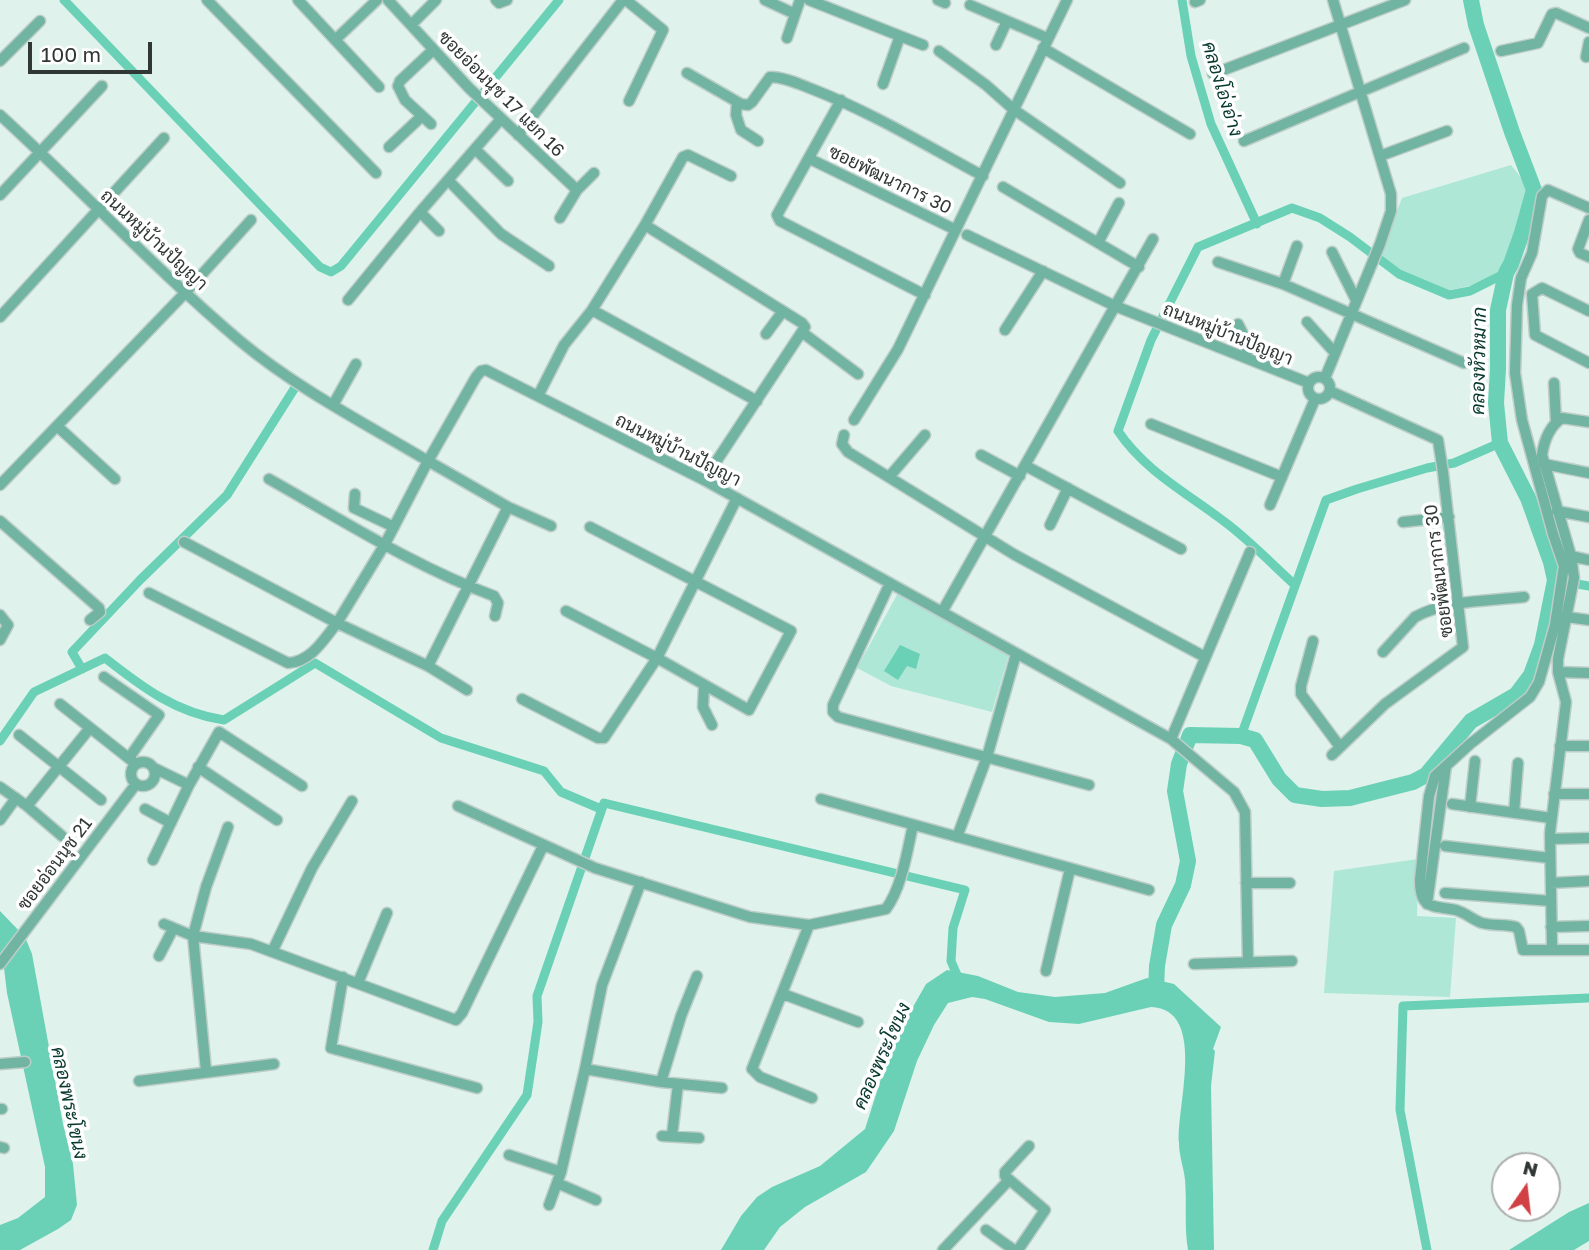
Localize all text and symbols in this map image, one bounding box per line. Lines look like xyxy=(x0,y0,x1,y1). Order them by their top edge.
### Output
street label: ซอยอ่อนนุช 17 แยก 16 xyxy=(433,26,569,162)
scale bar xyxy=(32,28,156,72)
water label: คลองโอ่งอ่าง xyxy=(1197,39,1247,139)
text: 100 m xyxy=(41,41,101,67)
street label: ซอยพัฒนาการ 30 xyxy=(825,141,955,219)
street label: ถนนหมู่บ้านปัญญา xyxy=(96,185,212,295)
street label: ถนนหมู่บ้านปัญญา xyxy=(1160,298,1296,370)
water label: คลองหัวหมาก xyxy=(1467,307,1491,415)
street label: ถนนหมู่บ้านปัญญา xyxy=(612,409,744,491)
street label: ซอยพัฒนาการ 30 xyxy=(1420,503,1458,639)
street label: ซอยอ่อนนุช 21 xyxy=(13,813,97,915)
water label: คลองพระโขนง xyxy=(848,999,916,1113)
water label: คลองพระโขนง xyxy=(46,1045,92,1161)
north arrow xyxy=(1491,1152,1561,1222)
text: N xyxy=(1521,1155,1541,1181)

